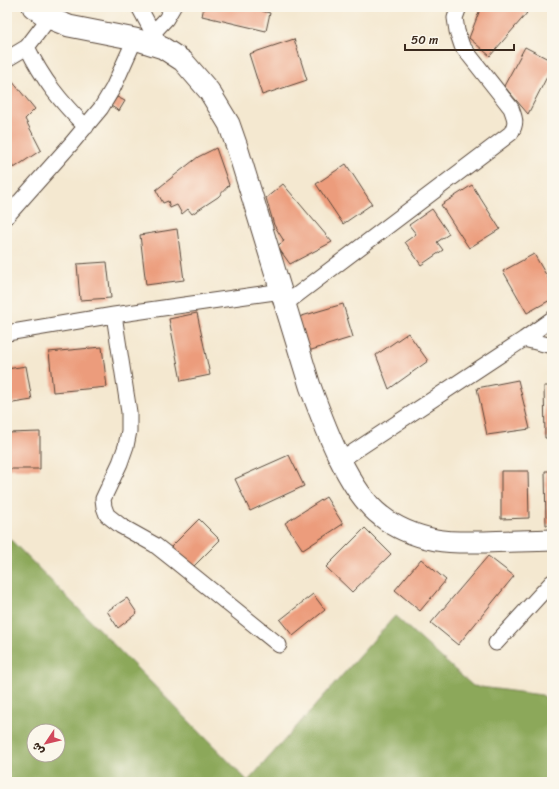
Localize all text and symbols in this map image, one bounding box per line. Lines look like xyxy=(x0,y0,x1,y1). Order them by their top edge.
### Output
scale bar xyxy=(405,26,514,52)
text: 50 m xyxy=(411,29,438,51)
north arrow xyxy=(26,723,66,763)
text: ش xyxy=(27,738,49,759)

